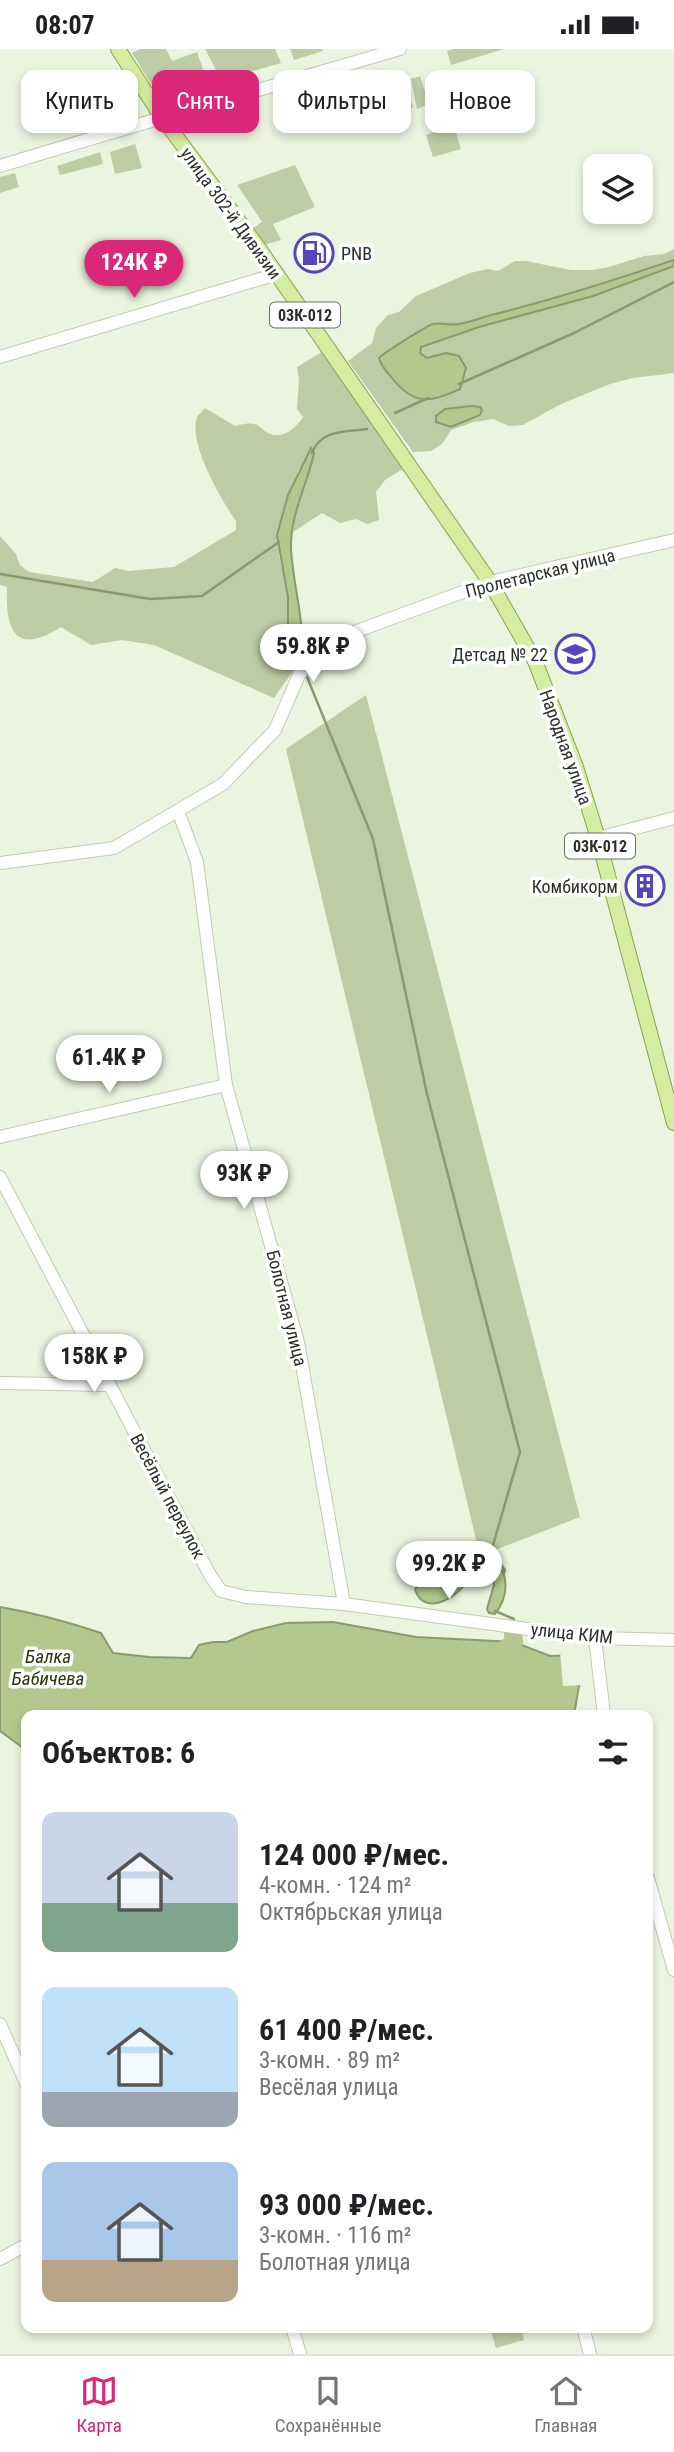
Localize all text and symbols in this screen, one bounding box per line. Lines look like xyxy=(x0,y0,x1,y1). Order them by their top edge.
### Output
text: 08:07 xyxy=(35,10,95,40)
chip: Купить xyxy=(21,70,138,133)
chip: Снять xyxy=(152,70,259,133)
chip: Фильтры xyxy=(273,70,411,133)
chip: Новое xyxy=(425,70,535,133)
street label: улица 302-й Дивизии xyxy=(176,143,286,283)
map controls xyxy=(583,154,653,224)
button: layers xyxy=(583,154,653,224)
fuel station icon: PNB xyxy=(293,232,335,274)
pin: 124K ₽ xyxy=(77,240,191,300)
place label: PNB xyxy=(341,243,372,264)
text: 124K ₽ xyxy=(100,249,168,276)
road number: 03К-012 xyxy=(270,303,340,327)
street label: Пролетарская улица xyxy=(463,544,617,602)
pin: 59.8K ₽ xyxy=(248,625,378,684)
text: 59.8K ₽ xyxy=(276,633,350,660)
school or university icon: Детсад № 22 xyxy=(554,633,596,675)
place label: Детсад № 22 xyxy=(452,644,548,665)
street label: Народная улица xyxy=(535,687,597,807)
road number: 03К-012 xyxy=(565,833,635,859)
building icon: Комбикорм xyxy=(624,865,666,907)
place label: Комбикорм xyxy=(532,876,618,897)
pin: 61.4K ₽ xyxy=(44,1035,174,1095)
text: 61.4K ₽ xyxy=(72,1044,146,1071)
pin: 93K ₽ xyxy=(195,1151,293,1211)
text: 93K ₽ xyxy=(216,1160,272,1187)
street label: Болотная улица xyxy=(262,1248,312,1368)
pin: 158K ₽ xyxy=(37,1335,151,1394)
text: 158K ₽ xyxy=(60,1343,128,1370)
street label: Весёлый переулок xyxy=(126,1430,210,1562)
pin: 99.2K ₽ xyxy=(384,1541,514,1601)
text: 99.2K ₽ xyxy=(412,1550,486,1577)
street label: улица КИМ xyxy=(530,1618,614,1648)
water label: Балка Бабичева xyxy=(12,1645,84,1690)
icon: filters xyxy=(594,1733,632,1771)
text: Объектов: 6 xyxy=(42,1735,195,1770)
text: 124 000 ₽/мес. xyxy=(259,1837,449,1872)
icon: home xyxy=(98,1840,182,1924)
text: 4-комн. · 124 m² xyxy=(259,1872,411,1899)
text: Октябрьская улица xyxy=(259,1899,443,1926)
text: 61 400 ₽/мес. xyxy=(259,2012,434,2047)
icon: home xyxy=(98,2015,182,2099)
text: 3-комн. · 89 m² xyxy=(259,2047,400,2074)
text: Весёлая улица xyxy=(259,2074,399,2101)
text: 93 000 ₽/мес. xyxy=(259,2187,434,2222)
icon: home xyxy=(98,2190,182,2274)
text: 3-комн. · 116 m² xyxy=(259,2222,411,2249)
text: Болотная улица xyxy=(259,2249,411,2276)
tab: Карта xyxy=(76,2372,122,2437)
tab: Сохранённые xyxy=(275,2372,381,2437)
tab: Главная xyxy=(534,2372,598,2437)

